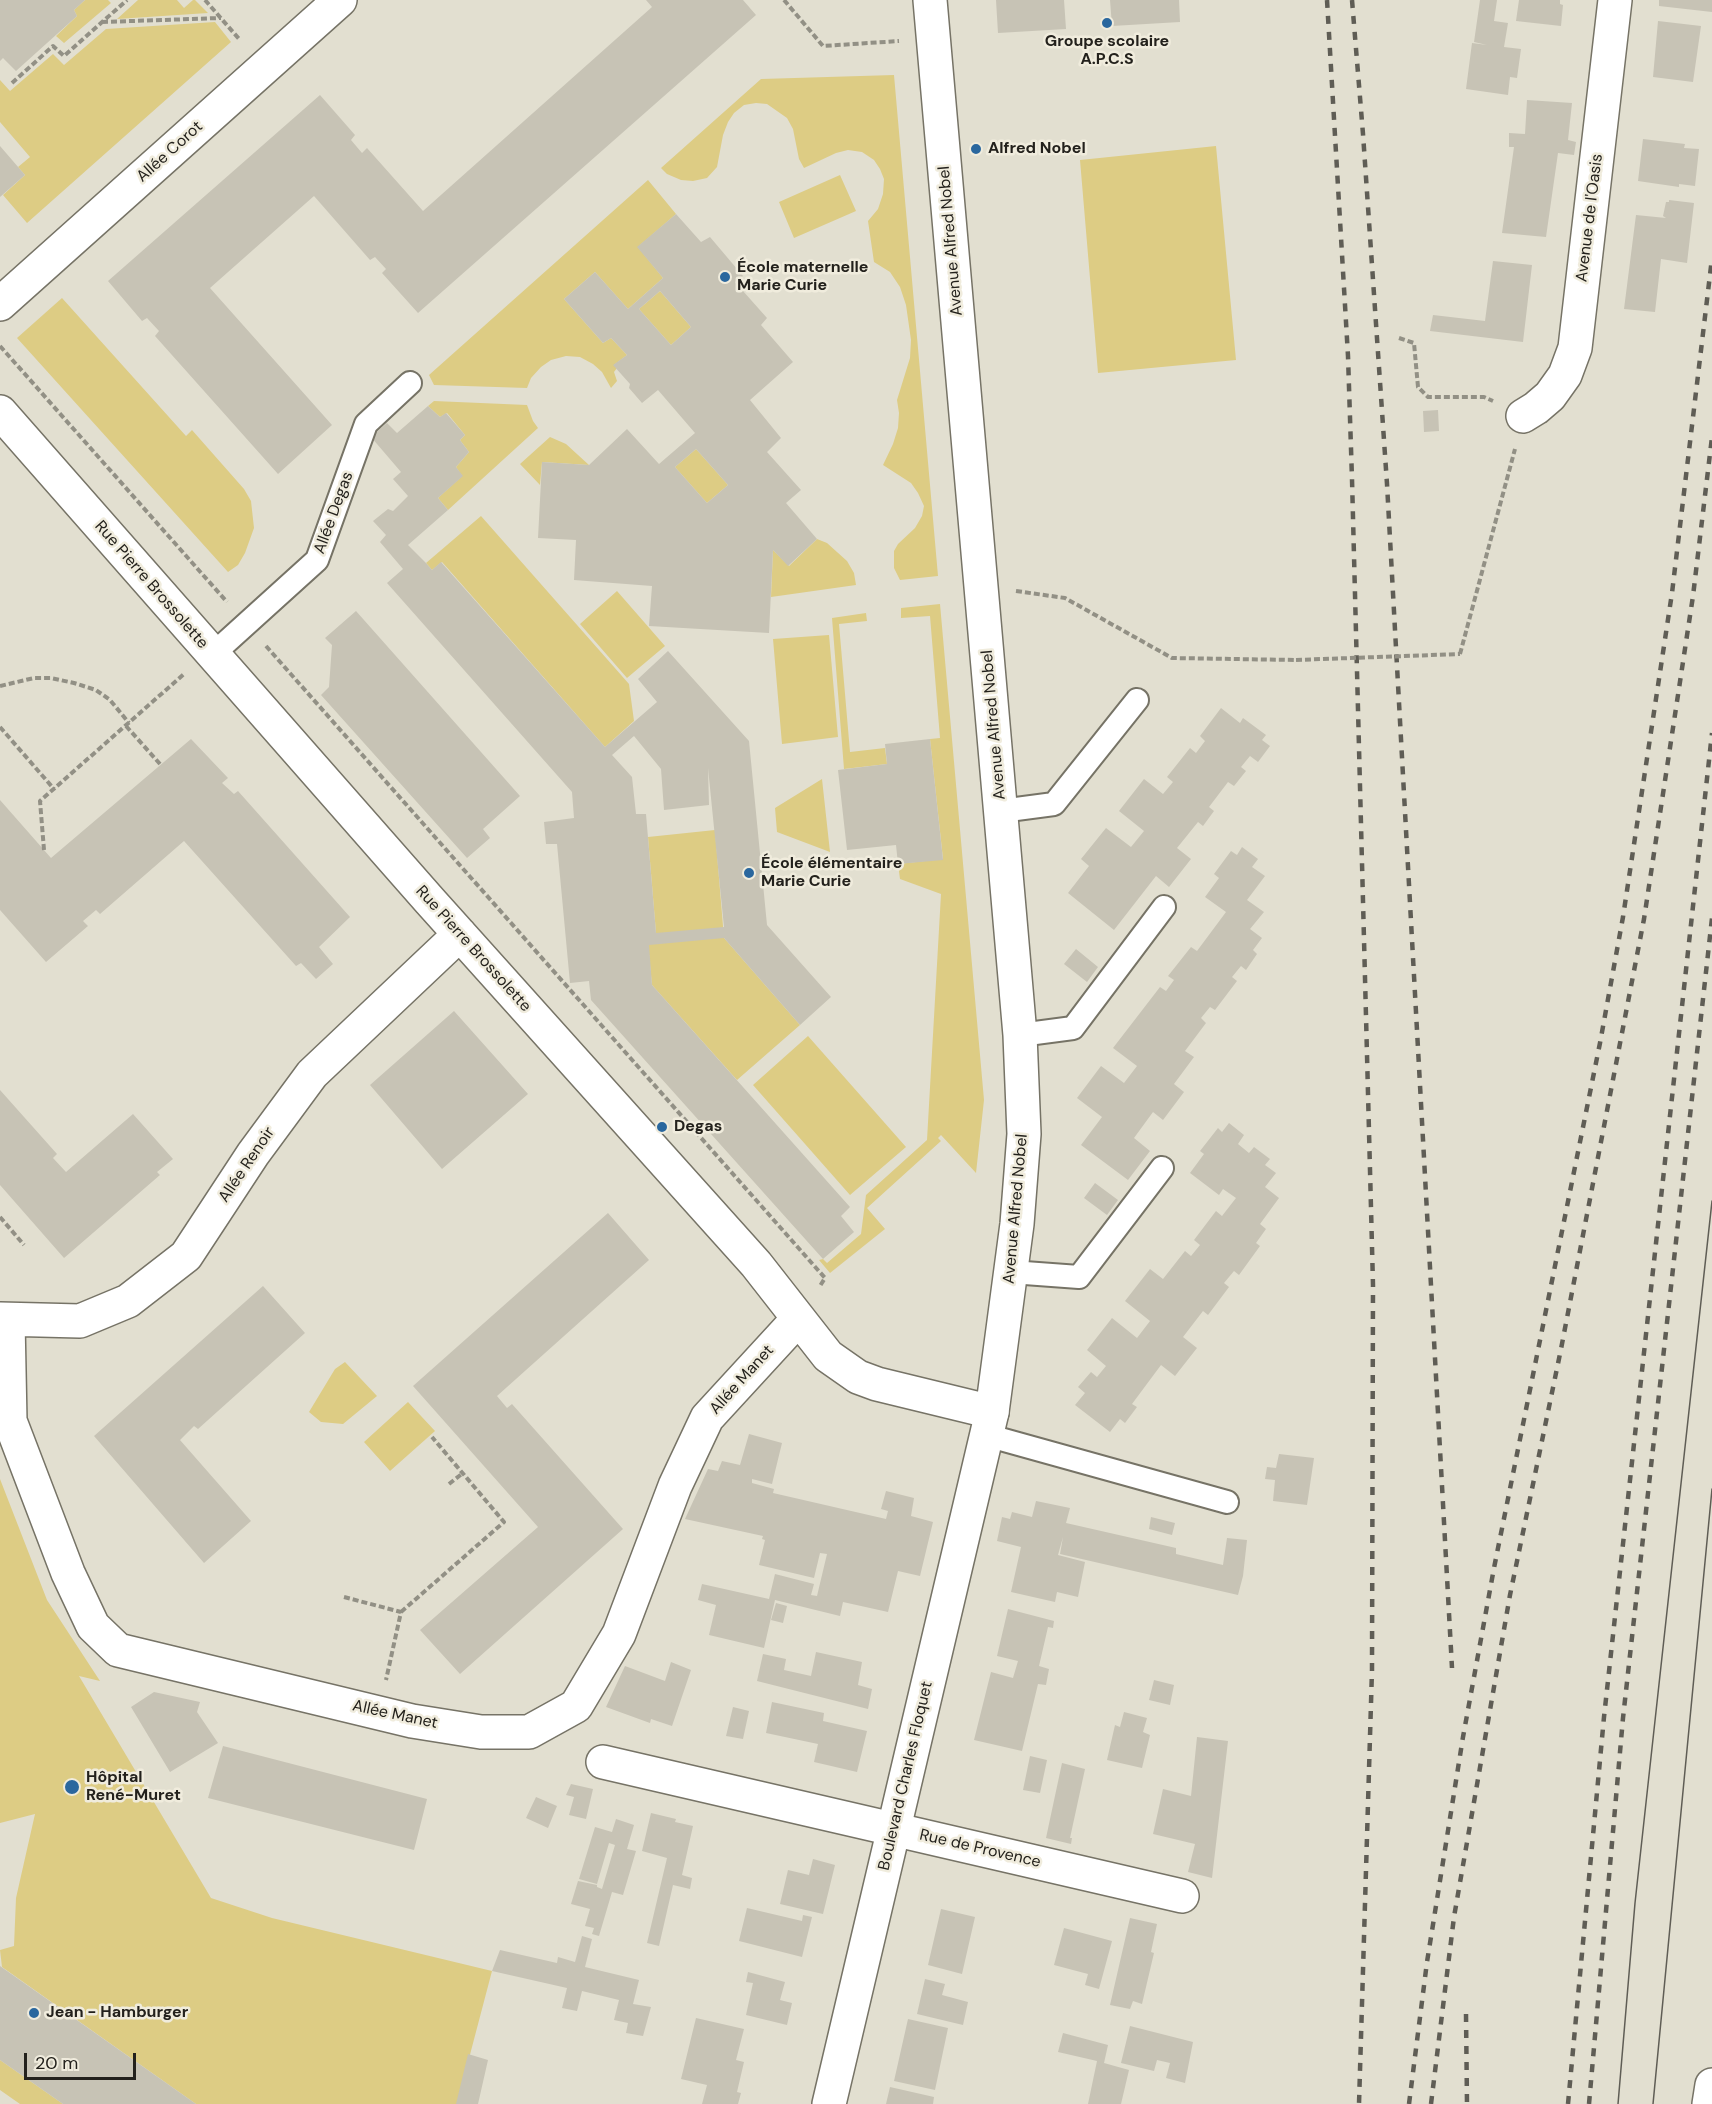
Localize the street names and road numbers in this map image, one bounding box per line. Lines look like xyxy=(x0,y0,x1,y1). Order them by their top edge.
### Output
street label: Allée Corot xyxy=(133,117,207,187)
street label: Avenue de l'Oasis xyxy=(1573,153,1607,283)
street label: Avenue Alfred Nobel xyxy=(935,165,967,317)
street label: Allée Degas xyxy=(310,469,358,557)
street label: Rue Pierre Brossolette xyxy=(90,517,212,653)
street label: Avenue Alfred Nobel xyxy=(978,649,1010,801)
street label: Rue Pierre Brossolette xyxy=(411,882,535,1016)
street label: Allée Renoir xyxy=(215,1124,279,1206)
street label: Avenue Alfred Nobel xyxy=(1000,1133,1032,1285)
street label: Allée Manet xyxy=(706,1341,778,1419)
street label: Boulevard Charles Floquet xyxy=(875,1680,937,1872)
street label: Allée Manet xyxy=(351,1697,439,1733)
street label: Rue de Provence xyxy=(917,1826,1043,1872)

